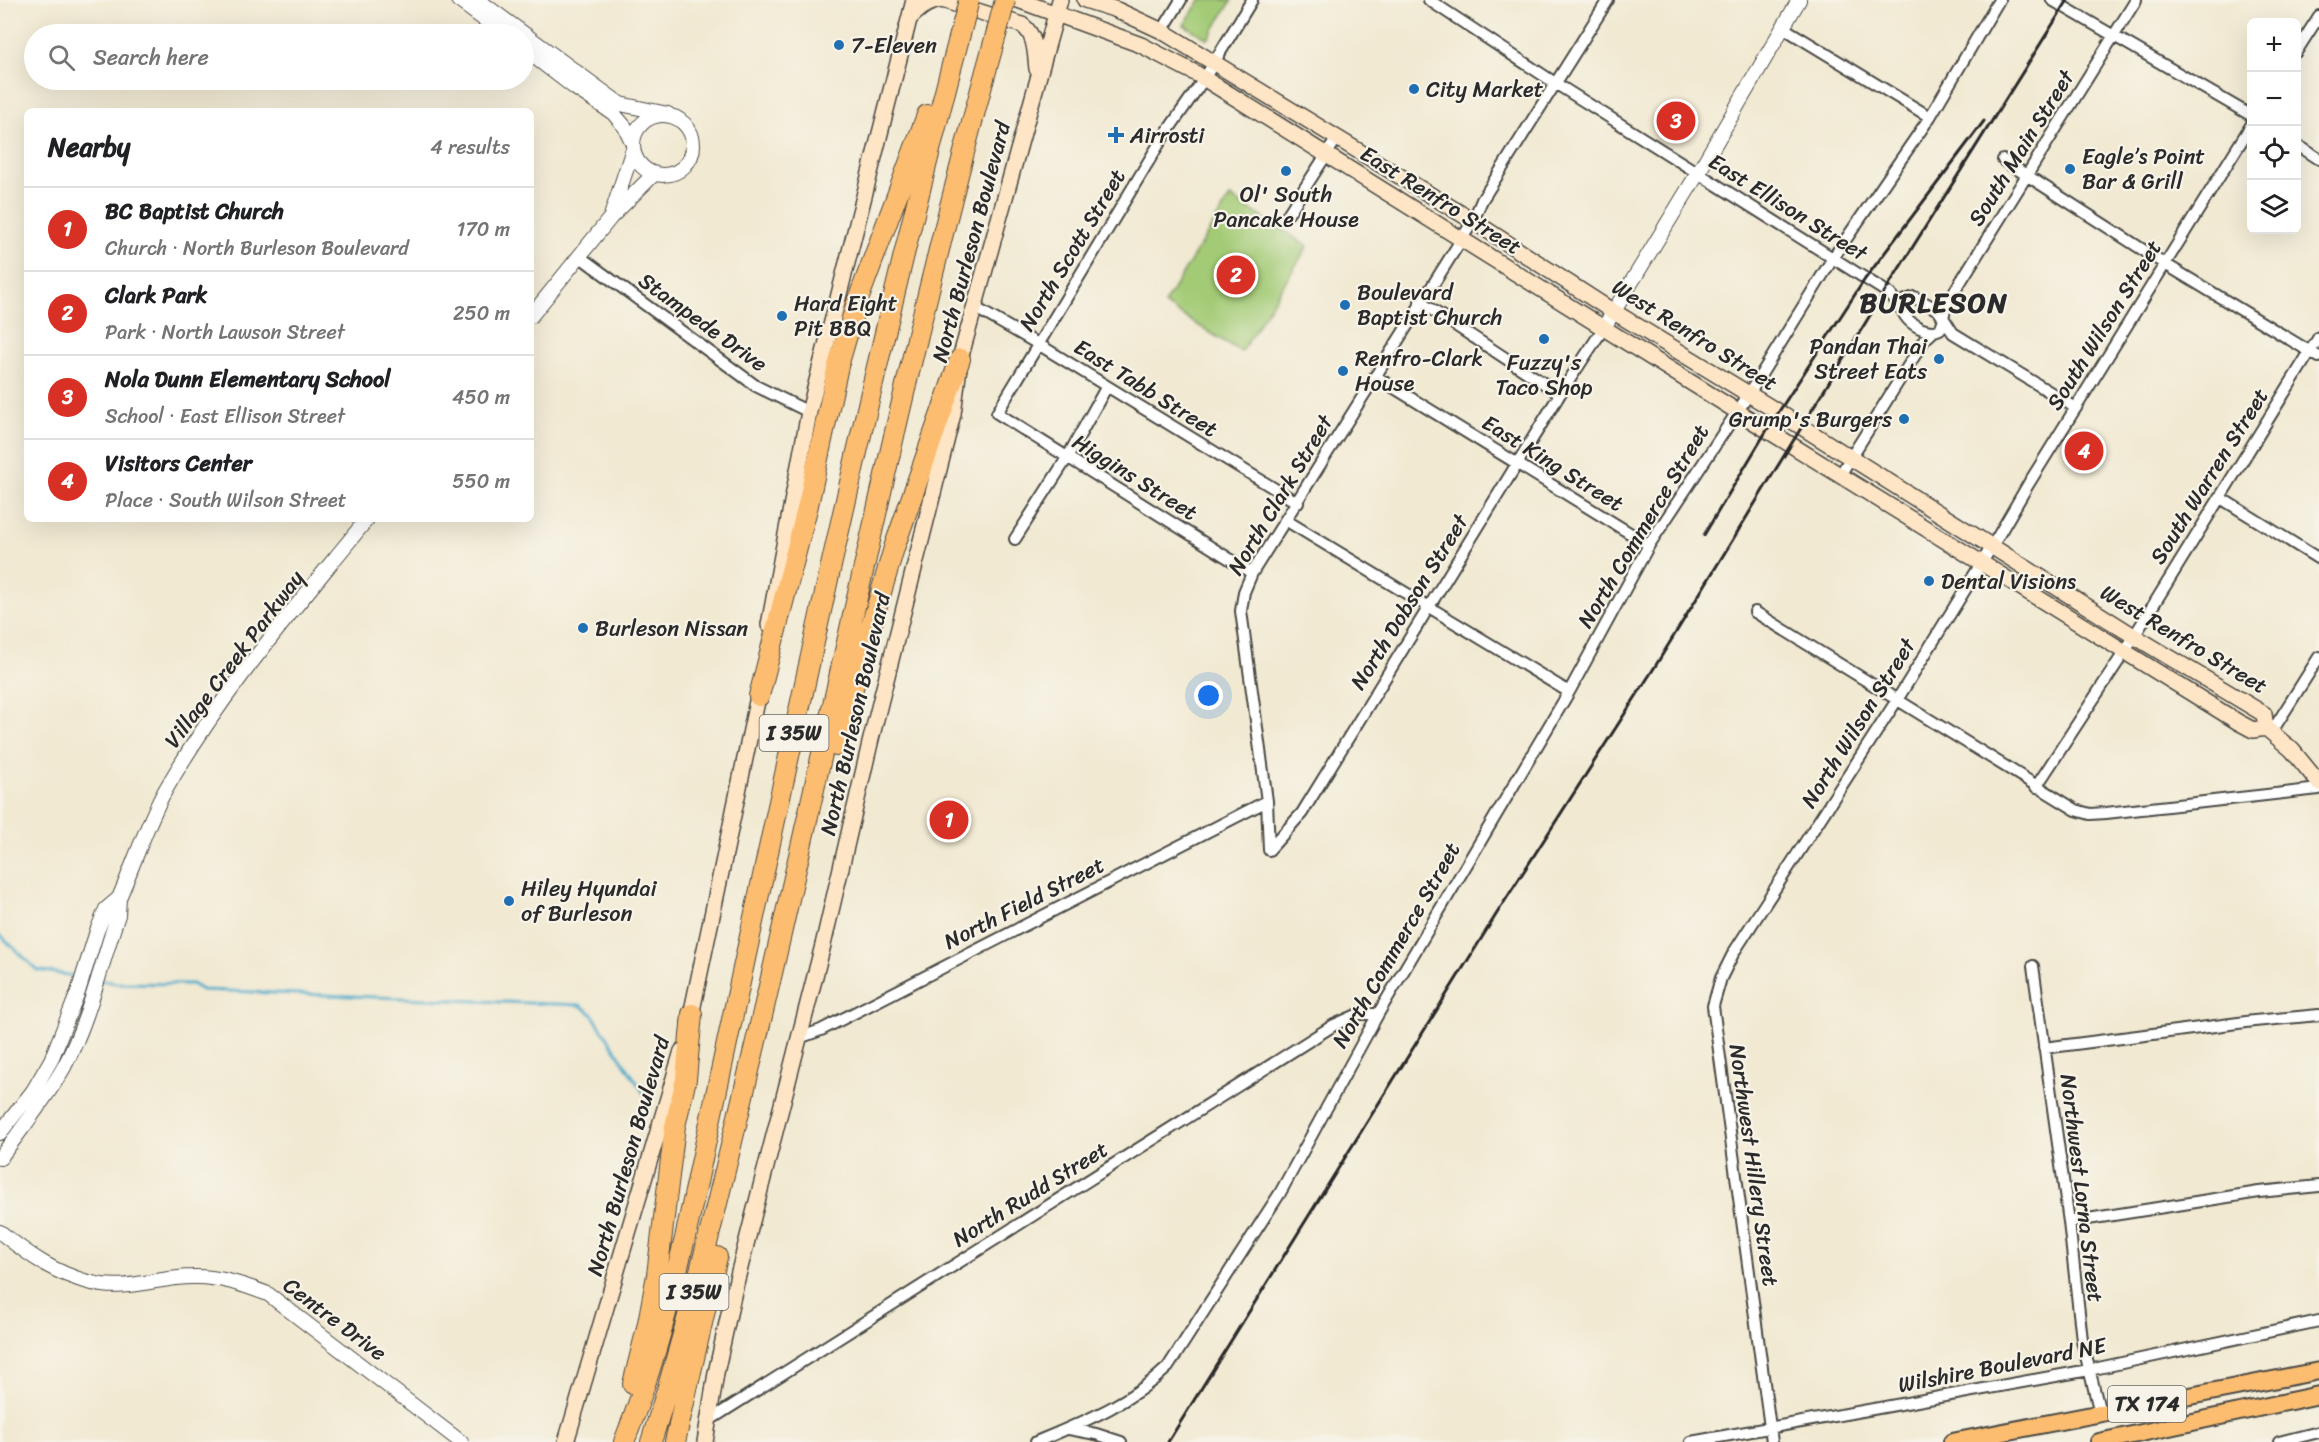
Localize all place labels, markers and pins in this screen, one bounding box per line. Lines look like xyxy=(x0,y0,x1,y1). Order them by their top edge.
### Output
place label: 7-Eleven xyxy=(851,26,937,65)
marker: 7-Eleven xyxy=(832,38,846,52)
place label: City Market xyxy=(1426,70,1544,109)
marker: City Market xyxy=(1407,82,1421,96)
pin: 3 xyxy=(1656,98,1696,144)
place label: Airrosti xyxy=(1129,116,1205,155)
marker: Airrosti xyxy=(1107,126,1125,144)
place label: Eagle’s Point Bar & Grill xyxy=(2082,137,2205,201)
marker: Eagle’s Point Bar & Grill xyxy=(2063,162,2077,176)
marker: Ol' South Pancake House xyxy=(1279,164,1293,178)
place label: Ol' South Pancake House xyxy=(1213,175,1359,239)
pin: 2 xyxy=(1216,252,1256,298)
place label: Boulevard Baptist Church xyxy=(1357,273,1502,337)
place label: Hard Eight Pit BBQ xyxy=(794,284,898,348)
marker: Boulevard Baptist Church xyxy=(1338,298,1352,312)
marker: Hard Eight Pit BBQ xyxy=(775,309,789,323)
place label: Pandan Thai Street Eats xyxy=(1810,327,1928,391)
marker: Fuzzy's Taco Shop xyxy=(1537,332,1551,346)
place label: Renfro-Clark House xyxy=(1355,339,1483,403)
place label: Fuzzy's Taco Shop xyxy=(1495,343,1593,407)
marker: Pandan Thai Street Eats xyxy=(1932,352,1946,366)
marker: Renfro-Clark House xyxy=(1336,364,1350,378)
place label: Grump's Burgers xyxy=(1729,400,1893,439)
marker: Grump's Burgers xyxy=(1897,412,1911,426)
pin: 4 xyxy=(2064,428,2104,474)
place label: Dental Visions xyxy=(1941,562,2076,601)
marker: Dental Visions xyxy=(1922,574,1936,588)
place label: Burleson Nissan xyxy=(595,609,748,648)
marker: Burleson Nissan xyxy=(576,621,590,635)
pin: 1 xyxy=(930,798,968,842)
place label: Hiley Hyundai of Burleson xyxy=(521,869,657,933)
marker: Hiley Hyundai of Burleson xyxy=(502,894,516,908)

